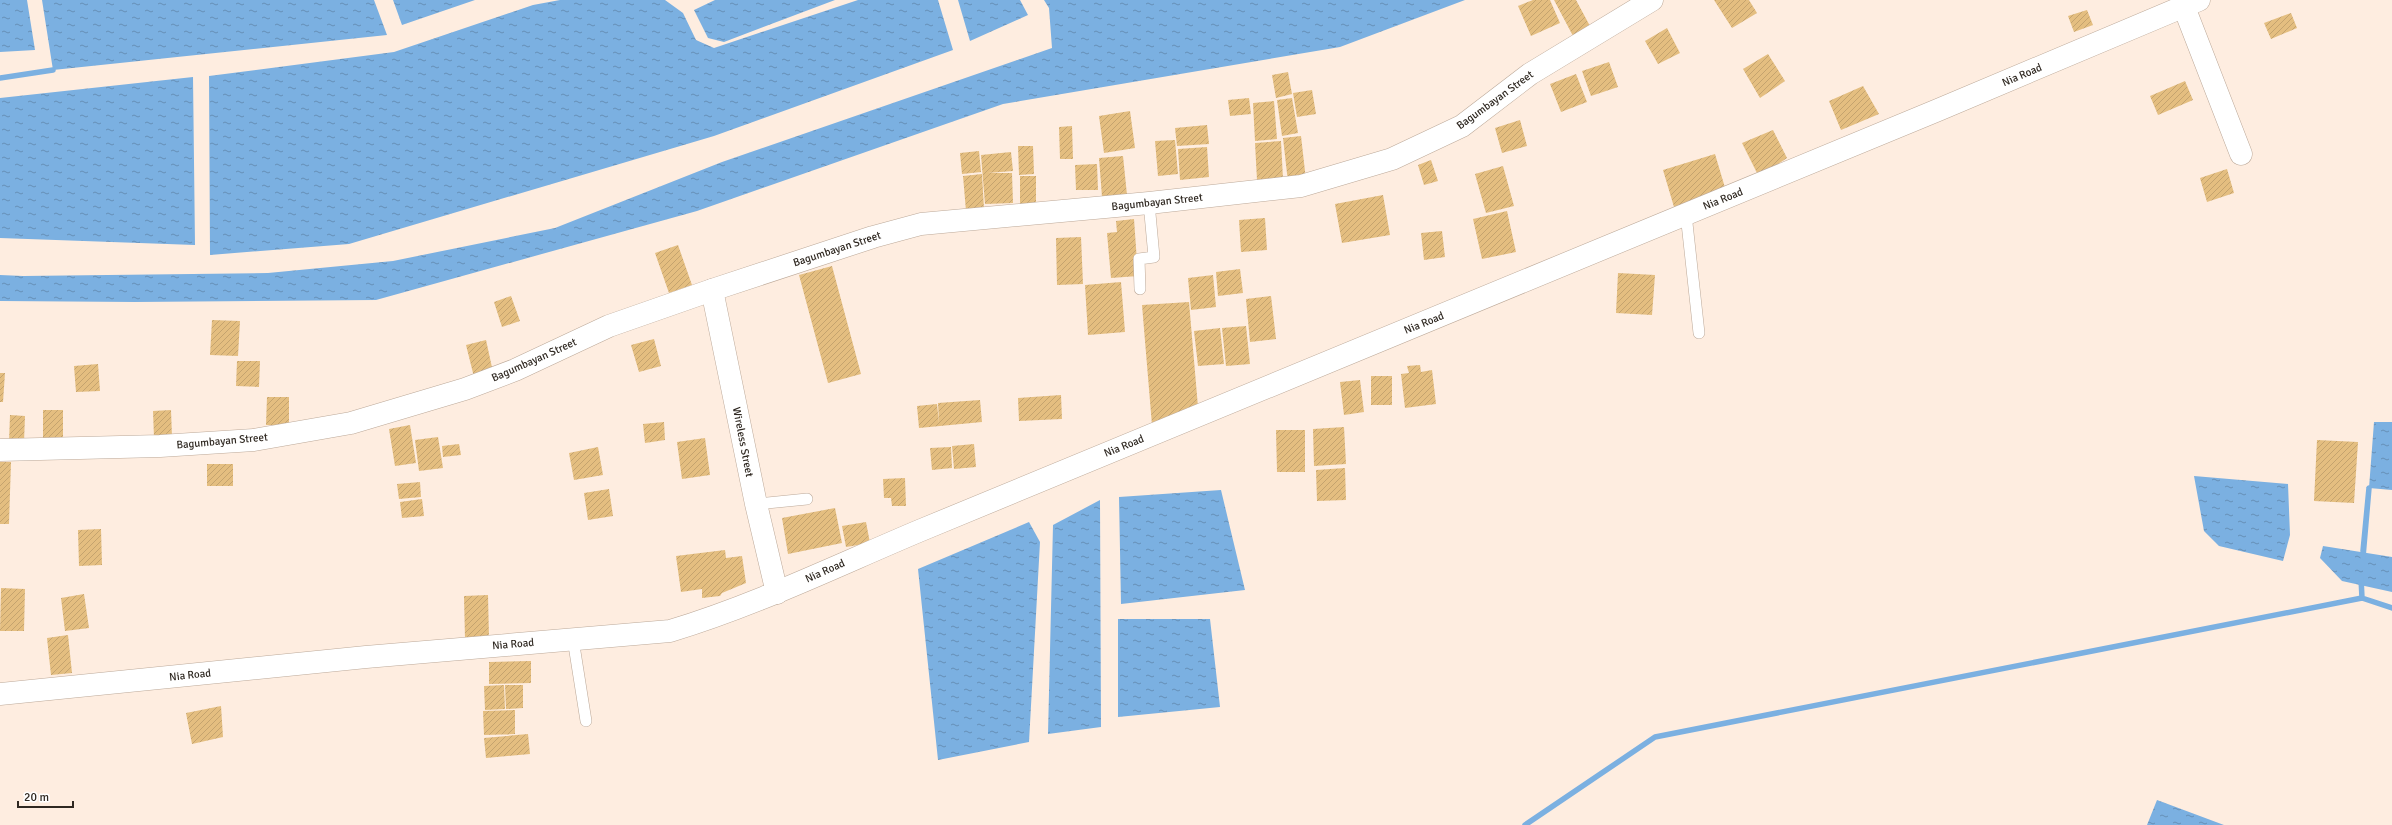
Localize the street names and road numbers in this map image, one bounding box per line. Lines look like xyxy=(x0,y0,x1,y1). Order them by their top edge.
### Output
street label: Nia Road xyxy=(2000,61,2044,89)
street label: Bagumbayan Street xyxy=(1454,68,1536,132)
street label: Nia Road xyxy=(1701,185,1745,213)
street label: Bagumbayan Street xyxy=(1111,191,1203,213)
street label: Bagumbayan Street xyxy=(791,229,883,269)
street label: Nia Road xyxy=(1402,309,1446,337)
street label: Bagumbayan Street xyxy=(489,335,579,385)
street label: Wireless Street xyxy=(730,406,756,478)
street label: Bagumbayan Street xyxy=(176,431,268,451)
street label: Nia Road xyxy=(1102,432,1146,460)
street label: Nia Road xyxy=(803,556,847,585)
street label: Nia Road xyxy=(492,636,535,652)
street label: Nia Road xyxy=(168,666,212,684)

